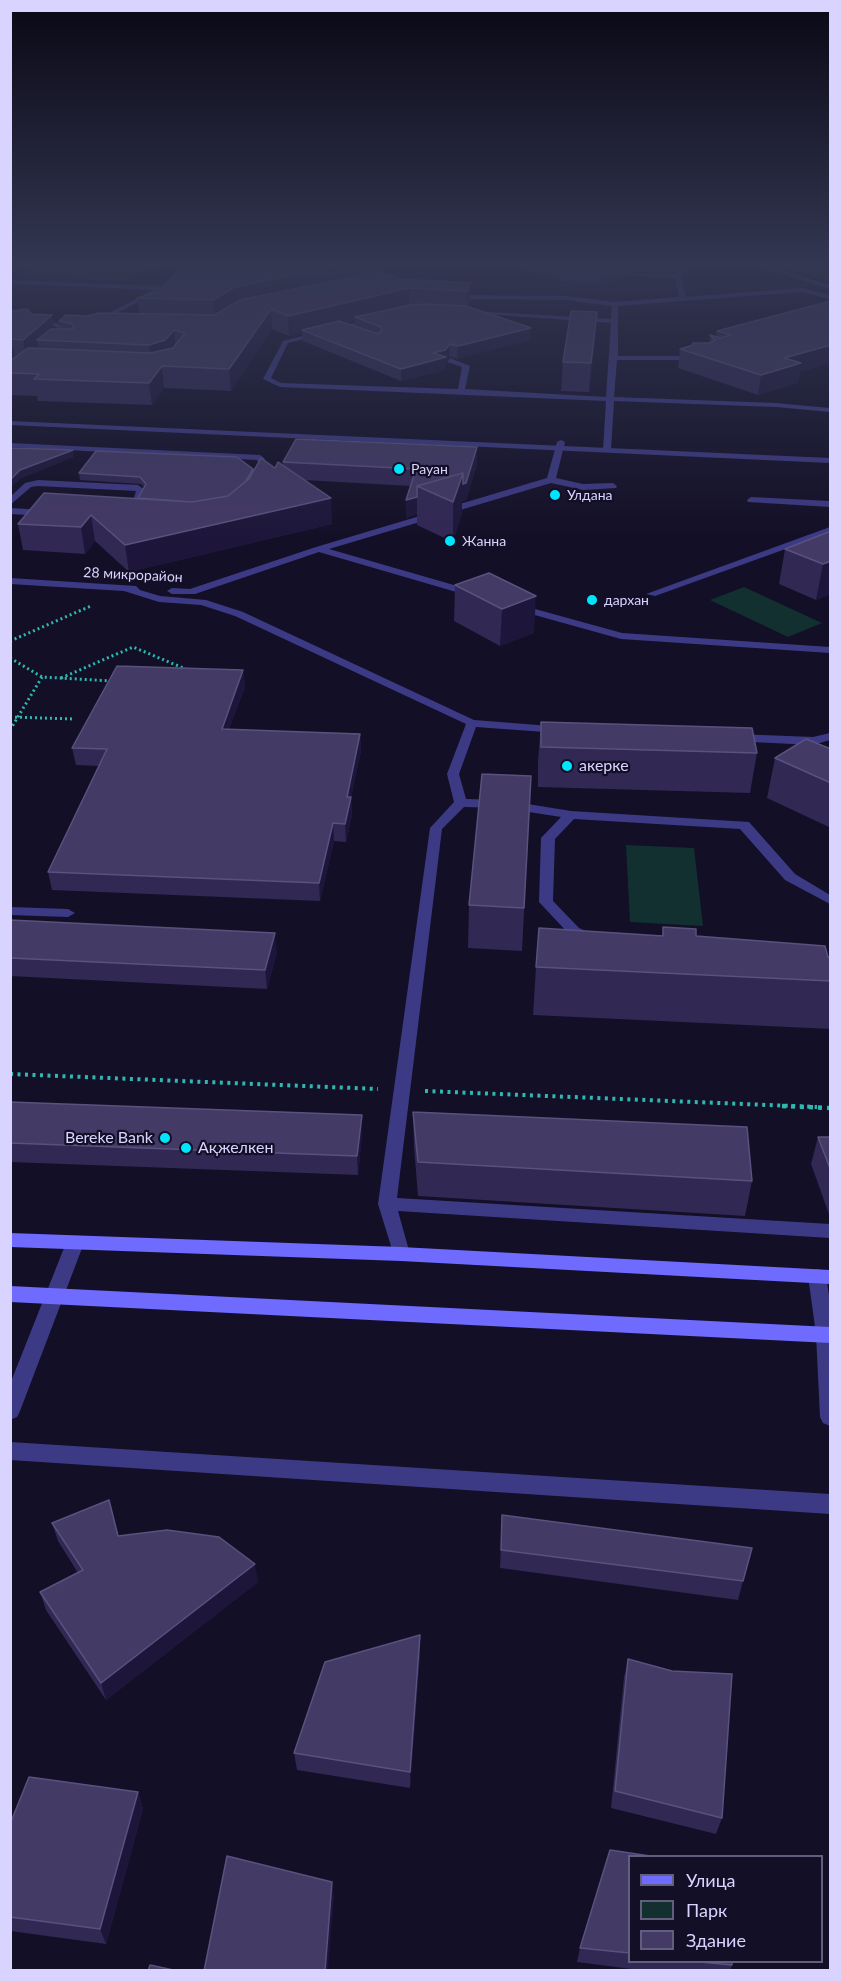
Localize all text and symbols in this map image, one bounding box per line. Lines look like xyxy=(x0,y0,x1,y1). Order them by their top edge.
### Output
place label: Рауан xyxy=(411,461,448,477)
marker: Рауан xyxy=(392,462,406,476)
place label: Улдана xyxy=(567,487,612,503)
marker: Улдана xyxy=(548,488,562,502)
place label: Жанна xyxy=(462,533,506,549)
marker: Жанна xyxy=(443,534,457,548)
street label: 28 микрорайон xyxy=(83,564,183,586)
place label: дархан xyxy=(604,592,649,608)
marker: дархан xyxy=(585,593,599,607)
place label: акерке xyxy=(579,756,629,776)
marker: акерке xyxy=(560,759,574,773)
place label: Bereke Bank xyxy=(65,1128,153,1148)
marker: Bereke Bank xyxy=(158,1131,172,1145)
place label: Ақжелкен xyxy=(198,1138,273,1158)
marker: Ақжелкен xyxy=(179,1141,193,1155)
legend xyxy=(628,1855,823,1963)
text: Улица xyxy=(686,1869,736,1891)
text: Парк xyxy=(686,1899,727,1921)
text: Здание xyxy=(686,1929,746,1951)

